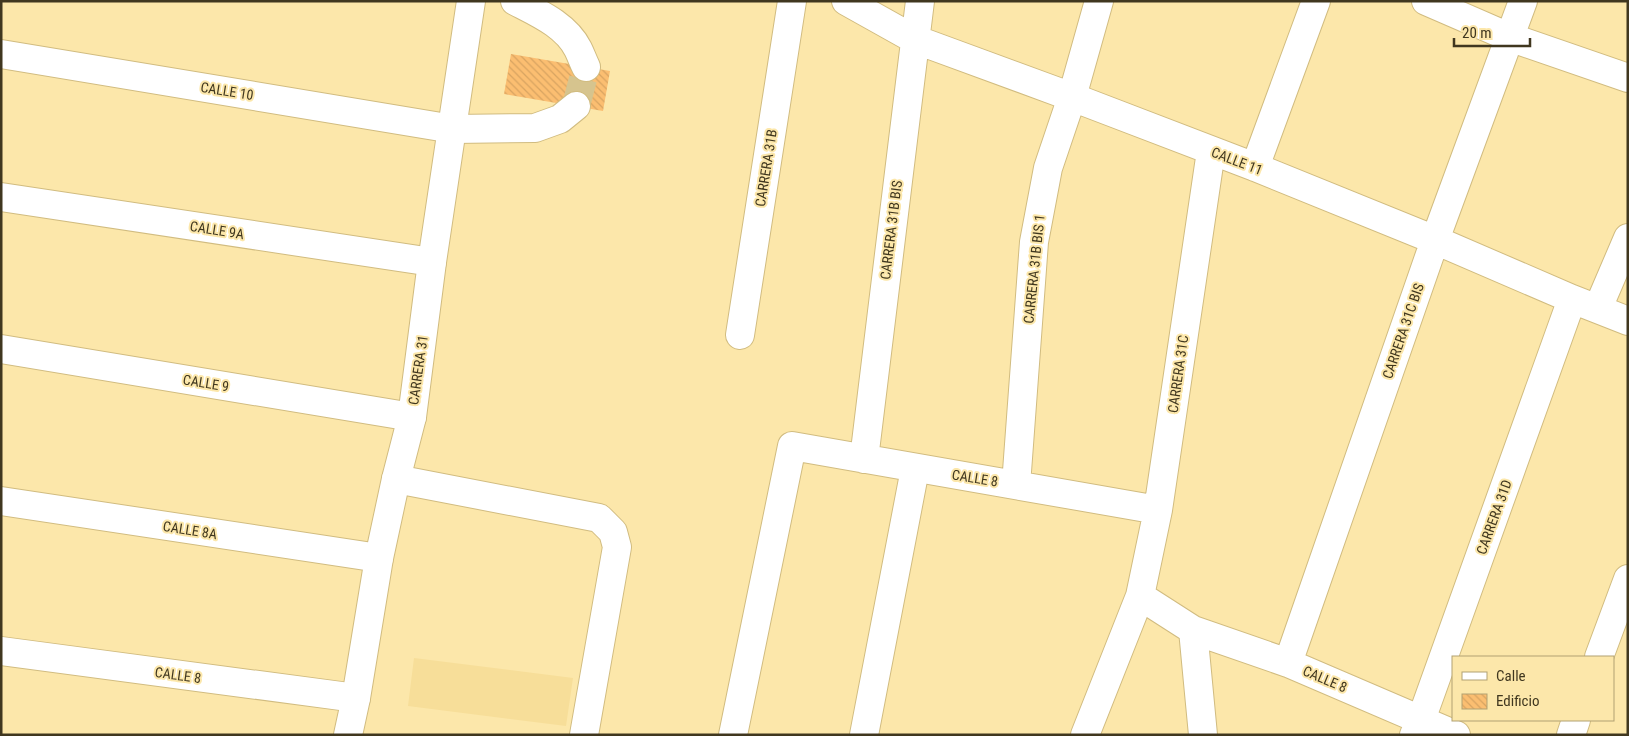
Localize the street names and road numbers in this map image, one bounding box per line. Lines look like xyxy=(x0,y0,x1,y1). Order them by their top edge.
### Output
street label: CALLE 10 xyxy=(199,79,255,103)
street label: CARRERA 31B xyxy=(752,128,780,208)
street label: CALLE 11 xyxy=(1209,144,1265,178)
street label: CARRERA 31B BIS xyxy=(877,180,905,280)
street label: CARRERA 31B BIS 1 xyxy=(1020,214,1048,324)
street label: CALLE 9A xyxy=(189,218,245,242)
street label: CARRERA 31C BIS xyxy=(1379,281,1427,381)
street label: CARRERA 31 xyxy=(405,334,431,406)
street label: CARRERA 31C xyxy=(1165,334,1191,414)
street label: CALLE 9 xyxy=(182,371,230,395)
street label: CALLE 8 xyxy=(951,466,999,490)
street label: CARRERA 31D xyxy=(1473,477,1515,557)
street label: CALLE 8A xyxy=(162,518,218,542)
street label: CALLE 8 xyxy=(1301,663,1350,695)
street label: CALLE 8 xyxy=(154,664,202,686)

